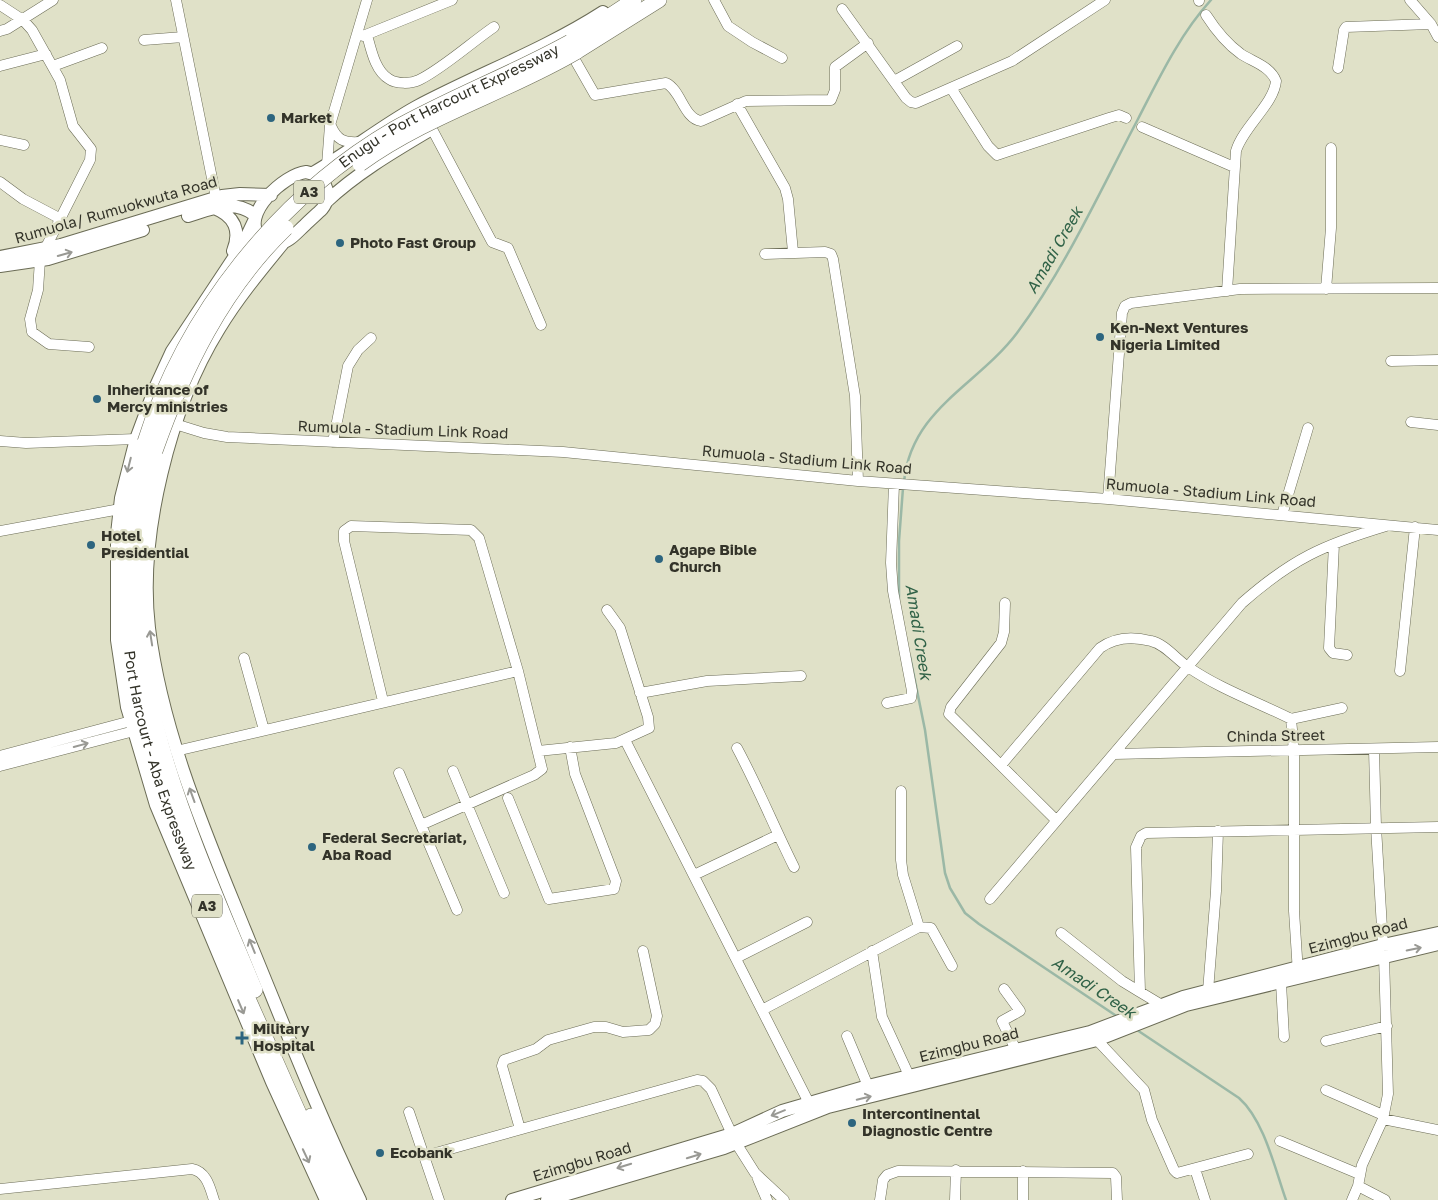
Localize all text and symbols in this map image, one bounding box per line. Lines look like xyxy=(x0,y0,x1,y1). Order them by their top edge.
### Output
street label: Enugu - Port Harcourt Expressway xyxy=(335,39,562,171)
place label: Market xyxy=(281,108,332,126)
marker: Market xyxy=(265,112,277,124)
street label: Rumuola/ Rumuokwuta Road xyxy=(12,171,219,247)
road number: A3 xyxy=(294,180,324,203)
water label: Amadi Creek xyxy=(1021,201,1088,297)
place label: Photo Fast Group xyxy=(350,233,476,251)
marker: Photo Fast Group xyxy=(334,237,346,249)
one-way arrow xyxy=(57,249,73,259)
place label: Ken-Next Ventures Nigeria Limited xyxy=(1110,318,1248,353)
marker: Ken-Next Ventures Nigeria Limited xyxy=(1094,331,1106,343)
place label: Inheritance of Mercy ministries xyxy=(107,380,228,415)
marker: Inheritance of Mercy ministries xyxy=(91,393,103,405)
street label: Rumuola - Stadium Link Road xyxy=(297,416,509,442)
street label: Rumuola - Stadium Link Road xyxy=(701,441,913,477)
one-way arrow xyxy=(124,457,133,473)
street label: Rumuola - Stadium Link Road xyxy=(1105,474,1317,510)
place label: Hotel Presidential xyxy=(101,526,189,561)
marker: Hotel Presidential xyxy=(85,539,97,551)
place label: Agape Bible Church xyxy=(669,540,757,575)
marker: Agape Bible Church xyxy=(653,553,665,565)
water label: Amadi Creek xyxy=(902,583,937,683)
one-way arrow xyxy=(145,631,155,647)
street label: Port Harcourt - Aba Expressway xyxy=(121,649,202,873)
street label: Chinda Street xyxy=(1227,725,1325,745)
one-way arrow xyxy=(73,740,89,749)
one-way arrow xyxy=(187,788,196,803)
place label: Federal Secretariat, Aba Road xyxy=(322,828,467,863)
marker: Federal Secretariat, Aba Road xyxy=(306,841,318,853)
road number: A3 xyxy=(192,894,222,918)
street label: Ezimgbu Road xyxy=(1306,913,1409,957)
one-way arrow xyxy=(246,939,256,954)
one-way arrow xyxy=(1405,944,1421,953)
water label: Amadi Creek xyxy=(1048,952,1141,1023)
one-way arrow xyxy=(236,999,246,1014)
place label: Military Hospital xyxy=(253,1019,315,1054)
street label: Ezimgbu Road xyxy=(917,1023,1020,1065)
marker: Military Hospital xyxy=(235,1031,249,1045)
one-way arrow xyxy=(856,1092,872,1102)
place label: Intercontinental Diagnostic Centre xyxy=(862,1104,993,1139)
one-way arrow xyxy=(771,1109,786,1119)
marker: Intercontinental Diagnostic Centre xyxy=(846,1117,858,1129)
street label: Ezimgbu Road xyxy=(530,1138,633,1185)
place label: Ecobank xyxy=(390,1143,453,1161)
marker: Ecobank xyxy=(374,1147,386,1159)
one-way arrow xyxy=(301,1148,311,1163)
one-way arrow xyxy=(686,1151,702,1161)
one-way arrow xyxy=(617,1162,633,1172)

